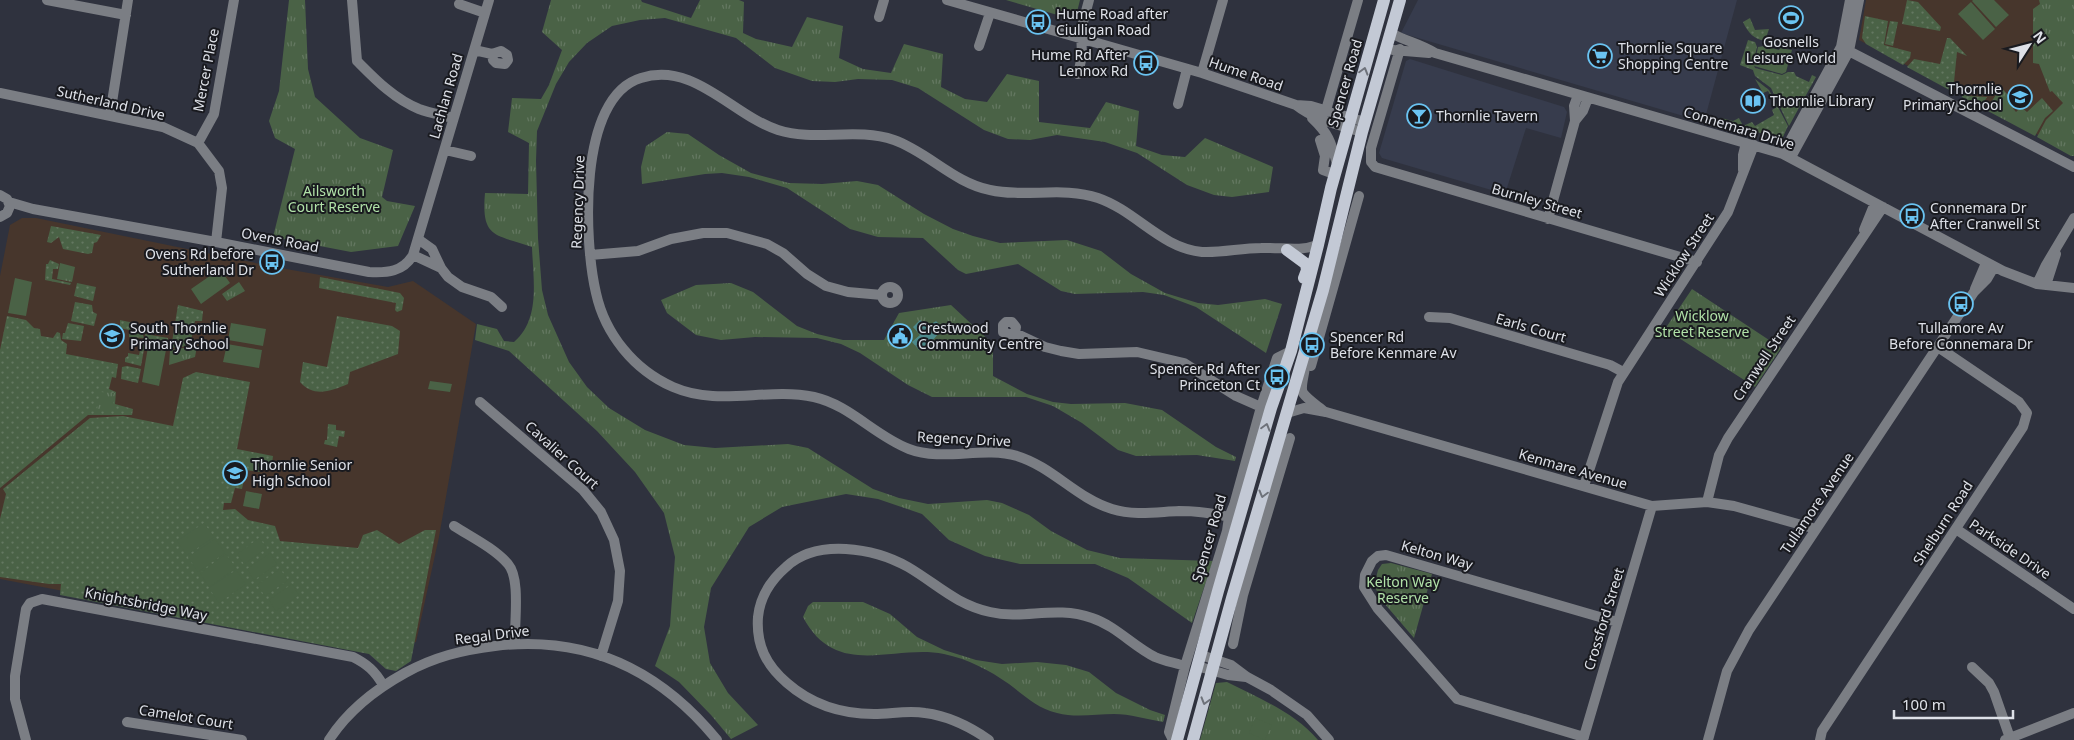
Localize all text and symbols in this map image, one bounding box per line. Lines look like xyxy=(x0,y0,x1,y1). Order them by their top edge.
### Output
place label: Hume Road after Ciulligan Road xyxy=(1056,4,1169,39)
sports icon: Gosnells Leisure World xyxy=(1778,5,1804,31)
bus stop icon: Hume Road after Ciulligan Road xyxy=(1025,9,1051,35)
north arrow xyxy=(2004,20,2054,70)
street label: Mercer Place xyxy=(188,26,223,113)
text: N xyxy=(2029,27,2051,47)
place label: Gosnells Leisure World xyxy=(1746,32,1836,67)
street label: Spencer Road xyxy=(1323,37,1366,129)
place label: Thornlie Square Shopping Centre xyxy=(1618,38,1728,73)
supermarket icon: Thornlie Square Shopping Centre xyxy=(1587,43,1613,69)
place label: Hume Rd After Lennox Rd xyxy=(1031,45,1128,80)
bus stop icon: Hume Rd After Lennox Rd xyxy=(1133,50,1159,76)
street label: Lachlan Road xyxy=(424,51,467,141)
street label: Hume Road xyxy=(1207,52,1286,95)
one-way arrow xyxy=(1358,68,1368,76)
place label: Thornlie Primary School xyxy=(1903,79,2002,114)
street label: Sutherland Drive xyxy=(55,81,167,124)
school or university icon: Thornlie Primary School xyxy=(2007,84,2033,110)
library icon: Thornlie Library xyxy=(1740,88,1766,114)
place label: Thornlie Library xyxy=(1770,91,1875,110)
street label: Connemara Drive xyxy=(1681,102,1797,153)
bar icon: Thornlie Tavern xyxy=(1406,103,1432,129)
place label: Thornlie Tavern xyxy=(1436,106,1538,125)
street label: Regency Drive xyxy=(566,155,589,249)
street label: Burnley Street xyxy=(1490,179,1585,223)
park label: Ailsworth Court Reserve xyxy=(288,181,380,216)
place label: Connemara Dr After Cranwell St xyxy=(1930,198,2040,233)
bus stop icon: Connemara Dr After Cranwell St xyxy=(1899,203,1925,229)
street label: Wicklow Street xyxy=(1649,209,1718,300)
street label: Ovens Road xyxy=(240,223,320,256)
place label: Ovens Rd before Sutherland Dr xyxy=(145,244,254,279)
bus stop icon: Ovens Rd before Sutherland Dr xyxy=(259,249,285,275)
bus stop icon: Tullamore Av Before Connemara Dr xyxy=(1948,291,1974,317)
park label: Wicklow Street Reserve xyxy=(1655,306,1749,341)
street label: Earls Court xyxy=(1494,308,1568,347)
street label: Cranwell Street xyxy=(1728,311,1799,404)
place label: South Thornlie Primary School xyxy=(130,318,229,353)
place label: Crestwood Community Centre xyxy=(918,318,1042,353)
place label: Tullamore Av Before Connemara Dr xyxy=(1889,318,2033,353)
school or university icon: South Thornlie Primary School xyxy=(99,323,125,349)
public building icon: Crestwood Community Centre xyxy=(887,323,913,349)
place label: Spencer Rd Before Kenmare Av xyxy=(1330,327,1457,362)
bus stop icon: Spencer Rd Before Kenmare Av xyxy=(1299,332,1325,358)
place label: Spencer Rd After Princeton Ct xyxy=(1150,359,1260,394)
bus stop icon: Spencer Rd After Princeton Ct xyxy=(1264,364,1290,390)
street label: Cavalier Court xyxy=(521,416,603,493)
one-way arrow xyxy=(1260,422,1271,431)
street label: Regency Drive xyxy=(917,427,1012,450)
street label: Kenmare Avenue xyxy=(1517,444,1630,493)
street label: Tullamore Avenue xyxy=(1776,448,1858,557)
place label: Thornlie Senior High School xyxy=(252,455,352,490)
school or university icon: Thornlie Senior High School xyxy=(222,460,248,486)
street label: Shelburn Road xyxy=(1908,477,1977,569)
one-way arrow xyxy=(1258,489,1269,498)
street label: Spencer Road xyxy=(1187,492,1230,584)
street label: Parkside Drive xyxy=(1966,514,2055,583)
street label: Kelton Way xyxy=(1399,535,1476,574)
street label: Crossford Street xyxy=(1579,565,1628,672)
park label: Kelton Way Reserve xyxy=(1366,572,1441,607)
street label: Knightsbridge Way xyxy=(83,582,210,625)
street label: Regal Drive xyxy=(454,620,530,649)
scale bar xyxy=(1894,688,2013,720)
text: 100 m xyxy=(1902,694,1946,714)
one-way arrow xyxy=(1200,696,1210,704)
street label: Camelot Court xyxy=(138,700,235,733)

